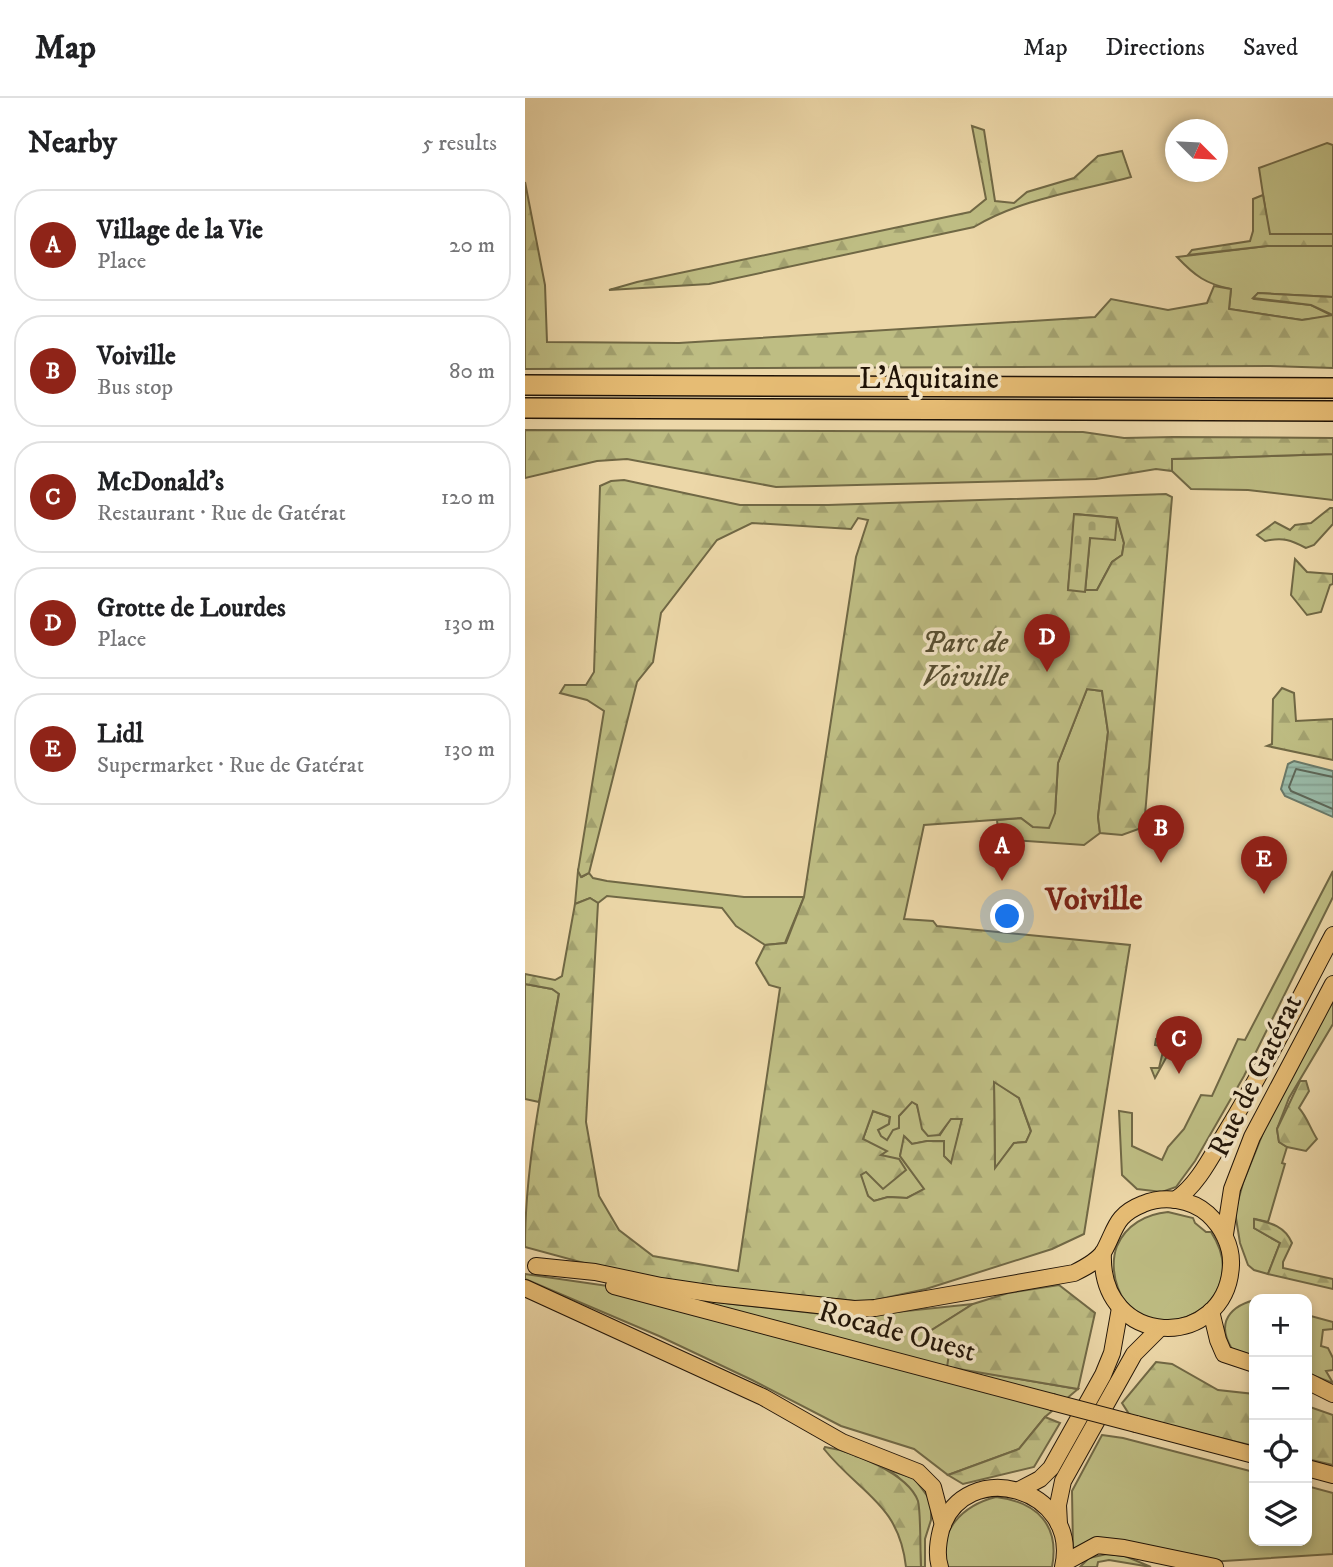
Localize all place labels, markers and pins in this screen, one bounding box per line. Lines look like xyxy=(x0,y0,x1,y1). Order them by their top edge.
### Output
pin: D xyxy=(1024,614,1070,672)
pin: B xyxy=(1138,805,1184,863)
pin: A xyxy=(979,823,1025,881)
pin: E xyxy=(1241,836,1287,894)
pin: C xyxy=(1156,1016,1202,1074)

